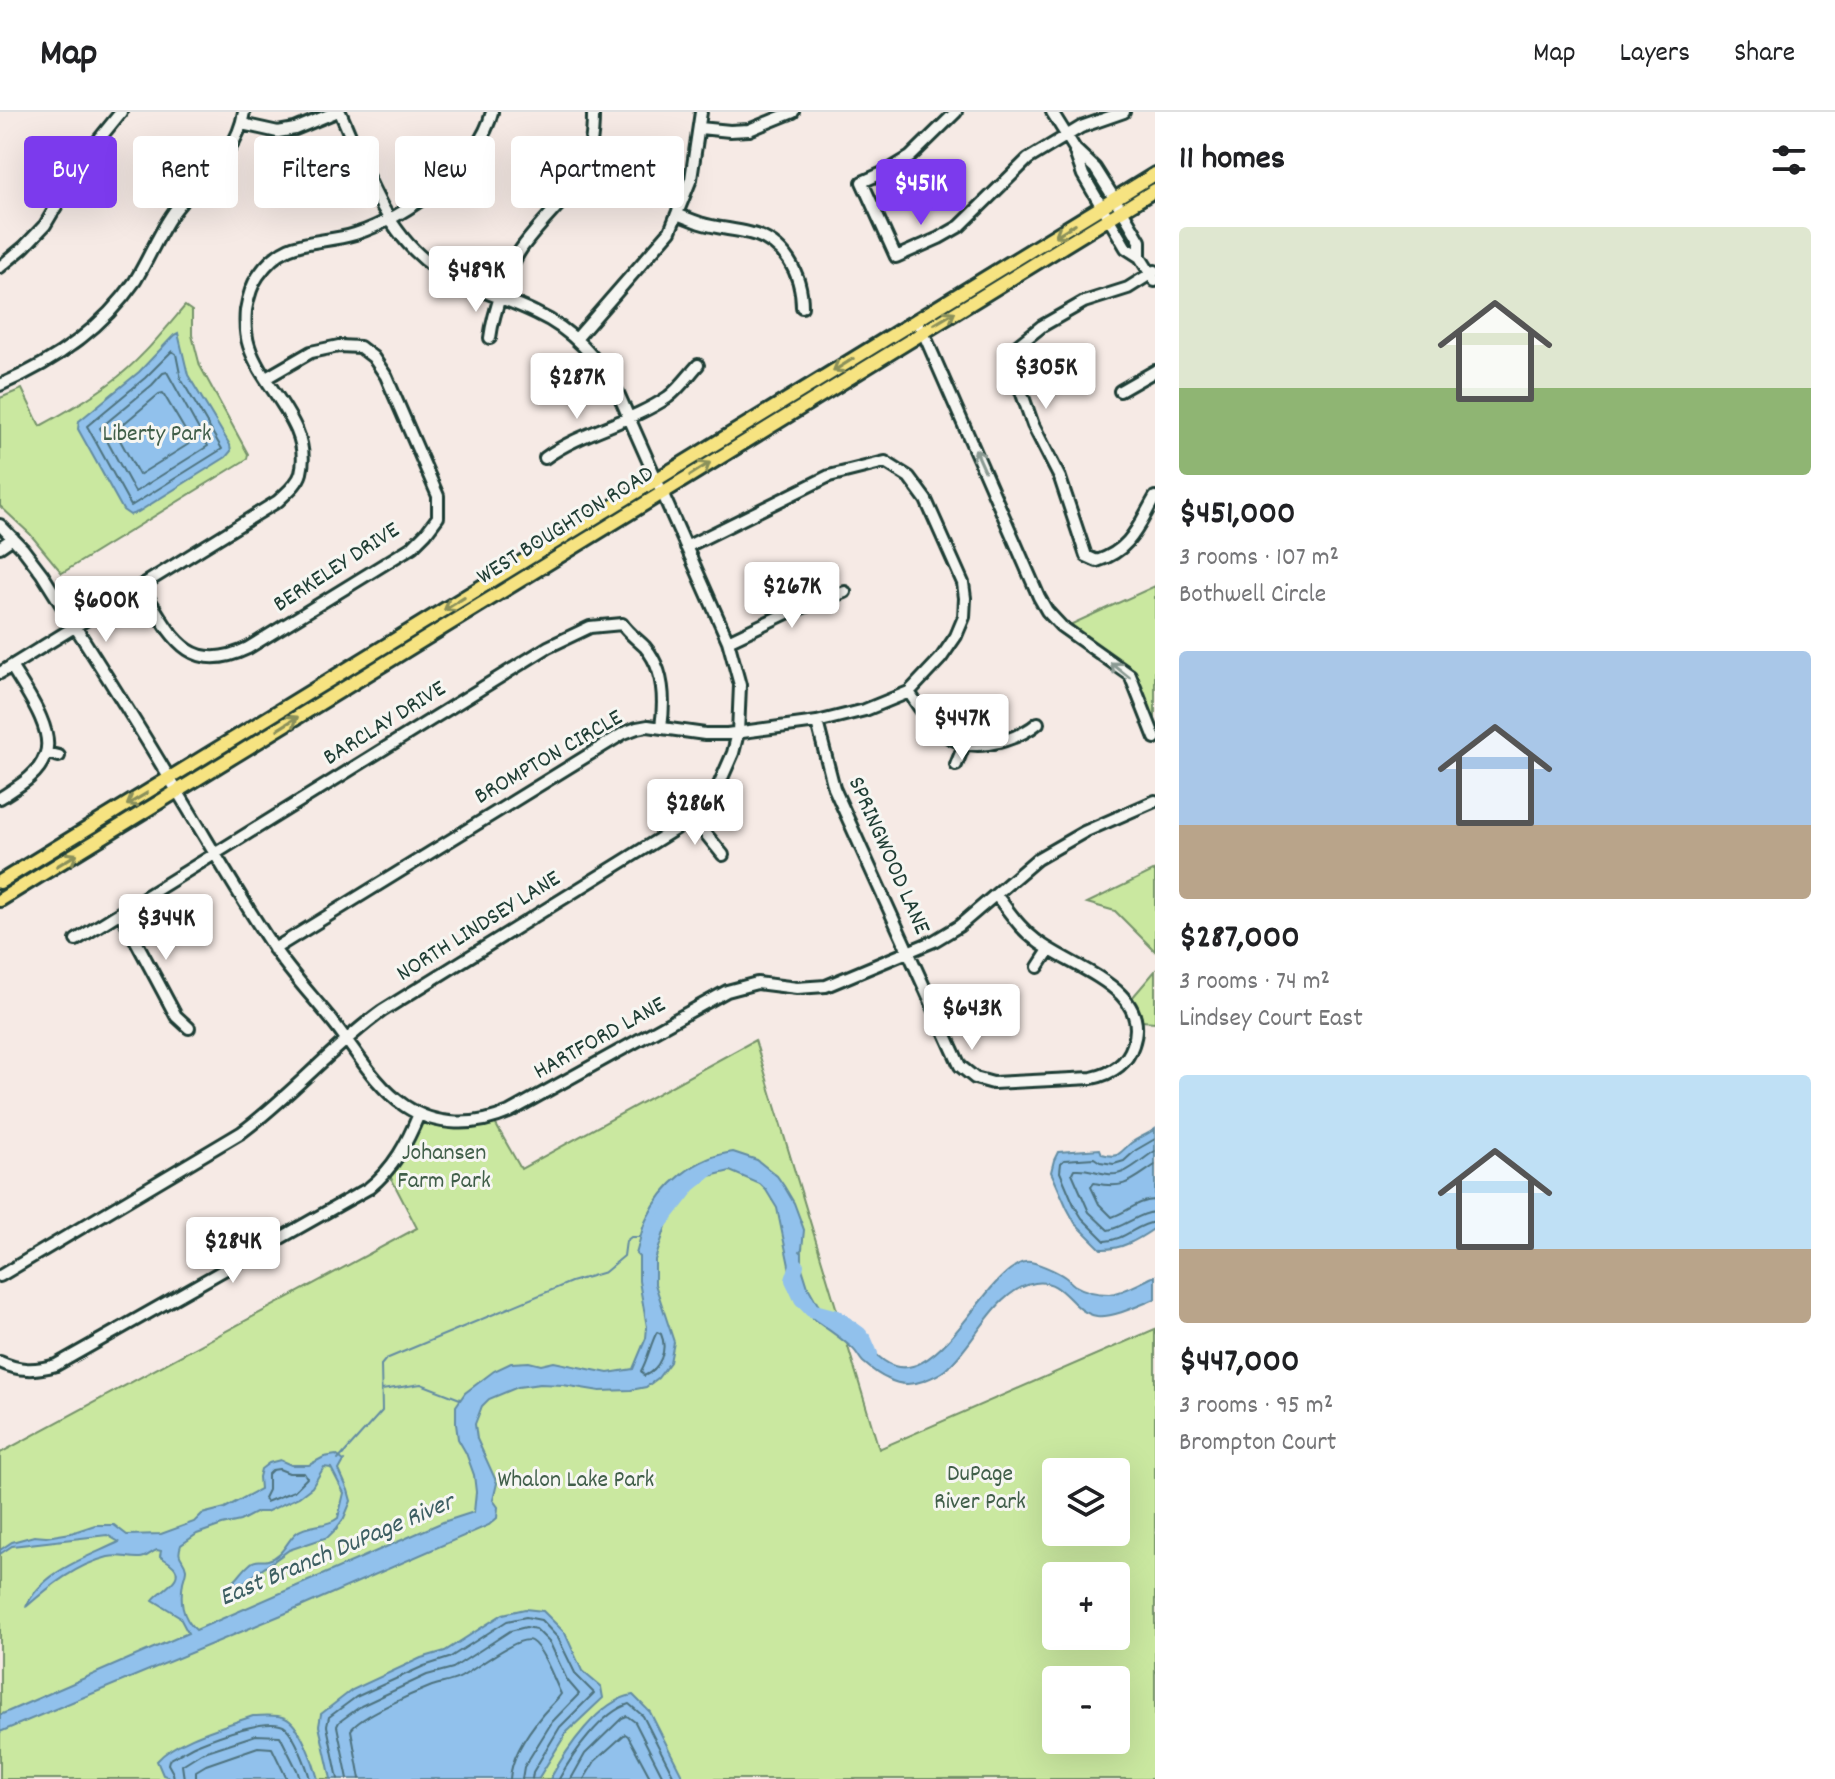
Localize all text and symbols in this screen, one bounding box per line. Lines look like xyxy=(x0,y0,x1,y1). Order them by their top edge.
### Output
text: Map xyxy=(40,28,98,83)
text: Map xyxy=(1533,35,1576,75)
text: Layers xyxy=(1620,35,1690,75)
text: Share xyxy=(1734,35,1795,75)
chip: Buy xyxy=(24,136,117,208)
chip: Rent xyxy=(133,136,238,208)
chip: Filters xyxy=(254,136,379,208)
chip: New xyxy=(395,136,495,208)
chip: Apartment xyxy=(511,136,684,208)
text: 11 homes xyxy=(1179,136,1285,185)
icon: filters xyxy=(1767,138,1811,182)
pin: $451K xyxy=(865,159,977,227)
text: $451K xyxy=(894,166,948,203)
one-way arrow xyxy=(1054,221,1076,238)
pin: $489K xyxy=(420,246,532,314)
text: $489K xyxy=(447,253,505,290)
icon: home xyxy=(1423,279,1567,423)
one-way arrow xyxy=(933,310,956,326)
pin: $305K xyxy=(990,343,1102,411)
text: $305K xyxy=(1015,350,1077,387)
pin: $287K xyxy=(521,353,633,421)
one-way arrow xyxy=(832,358,855,374)
text: $287K xyxy=(549,360,605,397)
park label: Liberty Park xyxy=(102,418,212,452)
one-way arrow xyxy=(971,449,986,473)
street label: WEST BOUGHTON ROAD xyxy=(471,458,661,594)
one-way arrow xyxy=(688,461,711,477)
text: $451,000 xyxy=(1179,491,1296,540)
street label: BERKELEY DRIVE xyxy=(267,514,407,622)
text: 3 rooms · 107 m² xyxy=(1179,540,1339,577)
pin: $267K xyxy=(736,562,848,630)
text: $267K xyxy=(762,569,822,606)
pin: $600K xyxy=(50,576,162,644)
text: Bothwell Circle xyxy=(1179,577,1326,614)
text: $600K xyxy=(73,583,139,620)
one-way arrow xyxy=(443,597,466,613)
one-way arrow xyxy=(1110,662,1131,680)
street label: BARCLAY DRIVE xyxy=(317,673,453,775)
pin: $447K xyxy=(906,694,1018,762)
text: $447K xyxy=(934,701,990,738)
street label: BROMPTON CIRCLE xyxy=(469,702,629,814)
icon: home xyxy=(1423,703,1567,847)
one-way arrow xyxy=(276,715,299,731)
street label: SPRINGWOOD LANE xyxy=(838,772,938,940)
pin: $286K xyxy=(639,779,751,847)
text: $286K xyxy=(665,786,725,823)
one-way arrow xyxy=(126,791,149,807)
one-way arrow xyxy=(55,852,78,868)
street label: NORTH LINDSEY LANE xyxy=(390,863,568,991)
pin: $344K xyxy=(110,894,222,962)
text: $344K xyxy=(137,901,195,938)
text: $287,000 xyxy=(1179,915,1300,964)
text: 3 rooms · 74 m² xyxy=(1179,964,1330,1001)
pin: $643K xyxy=(916,984,1028,1052)
street label: HARTFORD LANE xyxy=(528,989,672,1089)
text: $643K xyxy=(942,991,1002,1028)
text: Lindsey Court East xyxy=(1179,1001,1363,1038)
icon: home xyxy=(1423,1127,1567,1271)
park label: Johansen Farm Park xyxy=(397,1137,491,1199)
pin: $284K xyxy=(177,1217,289,1285)
text: $284K xyxy=(204,1224,262,1261)
text: $447,000 xyxy=(1179,1339,1300,1388)
text: 3 rooms · 95 m² xyxy=(1179,1388,1333,1425)
text: Brompton Court xyxy=(1179,1425,1336,1462)
park label: DuPage River Park xyxy=(934,1458,1026,1520)
map controls xyxy=(1042,1458,1130,1754)
button: layers xyxy=(1042,1458,1130,1546)
park label: Whalon Lake Park xyxy=(498,1464,654,1498)
water label: East Branch DuPage River xyxy=(214,1483,463,1617)
button: + xyxy=(1042,1562,1130,1650)
button: − xyxy=(1042,1666,1130,1754)

